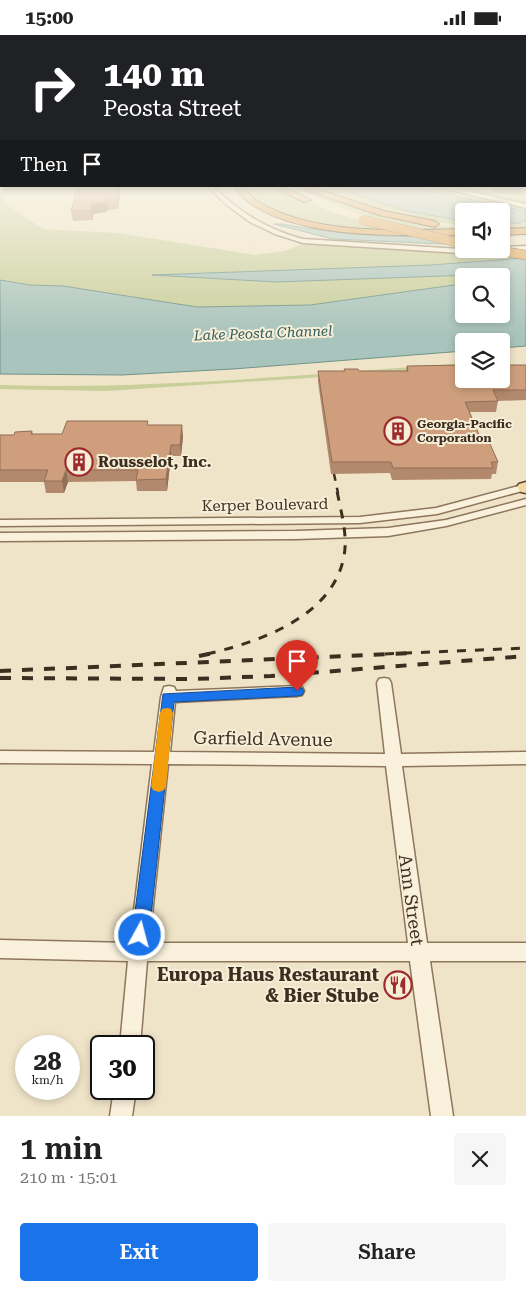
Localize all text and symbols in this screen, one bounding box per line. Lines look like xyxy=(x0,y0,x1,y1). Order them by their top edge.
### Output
text: 15:00 xyxy=(25,6,74,29)
text: 140 m xyxy=(103,54,204,95)
icon: right xyxy=(20,55,85,120)
text: Peosta Street xyxy=(103,96,242,121)
icon: arrive xyxy=(78,150,106,178)
text: Then xyxy=(20,153,68,176)
map controls xyxy=(455,203,510,388)
button: sound xyxy=(455,203,510,258)
button: search xyxy=(455,268,510,323)
water label: Lake Peosta Channel xyxy=(193,323,332,343)
button: layers xyxy=(455,333,510,388)
building icon: Georgia-Pacific Corporation xyxy=(383,416,413,446)
place label: Georgia-Pacific Corporation xyxy=(417,417,512,445)
building icon: Rousselot, Inc. xyxy=(64,447,94,477)
place label: Rousselot, Inc. xyxy=(98,453,211,471)
street label: Kerper Boulevard xyxy=(202,495,329,515)
pin xyxy=(276,640,318,691)
icon: arrive xyxy=(283,647,311,675)
street label: Garfield Avenue xyxy=(193,727,333,750)
street label: Ann Street xyxy=(395,853,428,947)
position arrow xyxy=(113,908,165,960)
place label: Europa Haus Restaurant & Bier Stube xyxy=(157,964,379,1006)
restaurant icon: Europa Haus Restaurant & Bier Stube xyxy=(383,970,413,1000)
speed limit sign: 30 xyxy=(90,1035,155,1100)
text: 28 xyxy=(33,1047,62,1076)
text: km/h xyxy=(31,1073,64,1087)
text: 1 min xyxy=(20,1131,103,1166)
button: close xyxy=(454,1133,506,1185)
text: 210 m · 15:01 xyxy=(20,1168,118,1187)
button: Exit xyxy=(20,1223,258,1281)
button: Share xyxy=(268,1223,506,1281)

